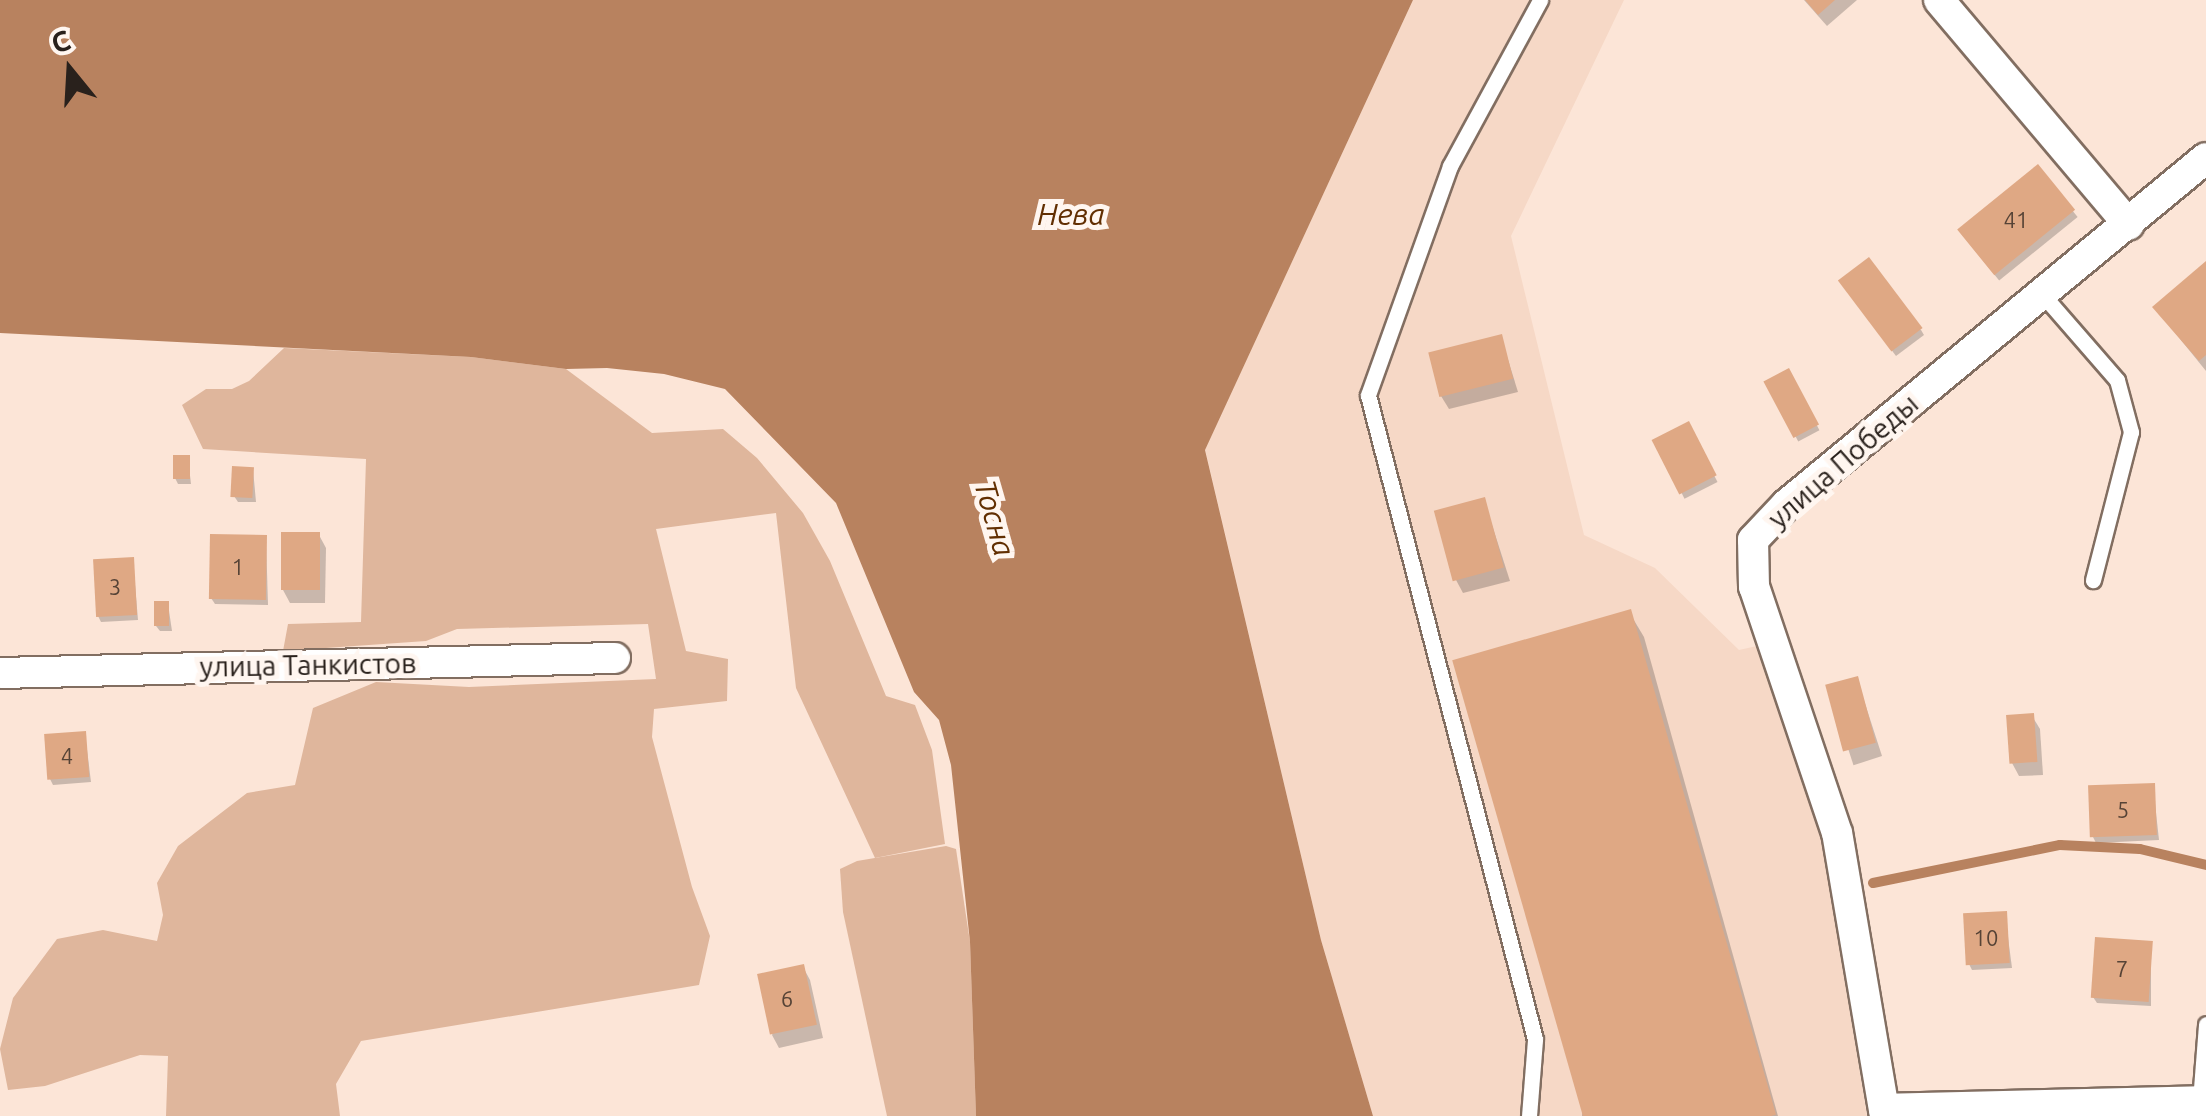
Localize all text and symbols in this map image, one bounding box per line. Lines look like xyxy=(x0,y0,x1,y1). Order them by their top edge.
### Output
north arrow xyxy=(20,20,120,120)
text: С xyxy=(47,23,74,59)
water label: Нева xyxy=(1037,196,1105,232)
house number: 41 xyxy=(2004,207,2028,233)
street label: улица Победы xyxy=(1761,387,1925,535)
water label: Тосна xyxy=(967,476,1023,560)
house number: 1 xyxy=(232,554,244,580)
house number: 3 xyxy=(109,574,121,600)
street label: улица Танкистов xyxy=(199,646,417,684)
house number: 4 xyxy=(61,743,73,769)
house number: 5 xyxy=(2117,797,2129,823)
house number: 10 xyxy=(1974,925,1998,951)
house number: 7 xyxy=(2116,956,2128,982)
house number: 6 xyxy=(781,986,793,1012)

